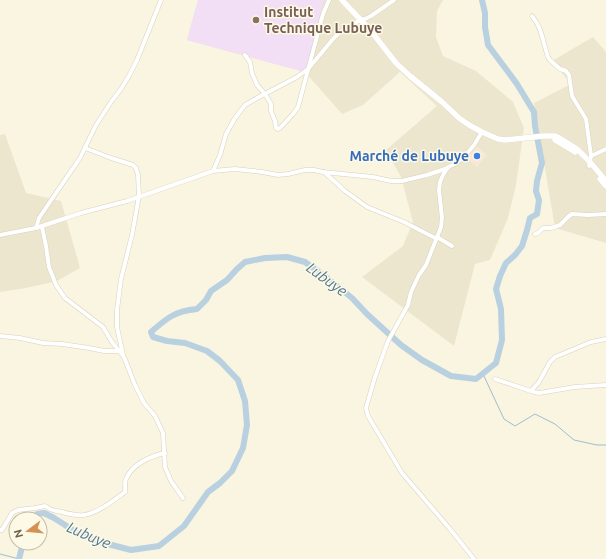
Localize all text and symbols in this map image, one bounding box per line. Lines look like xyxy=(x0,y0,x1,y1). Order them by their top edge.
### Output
place label: Institut Technique Lubuye xyxy=(264,4,382,36)
marker: Institut Technique Lubuye xyxy=(251,15,261,25)
place label: Marché de Lubuye xyxy=(349,148,469,164)
marker: Marché de Lubuye xyxy=(472,151,482,161)
water label: Lubuye xyxy=(303,259,351,300)
north arrow xyxy=(8,511,48,551)
water label: Lubuye xyxy=(65,518,114,552)
text: N xyxy=(11,528,25,539)

